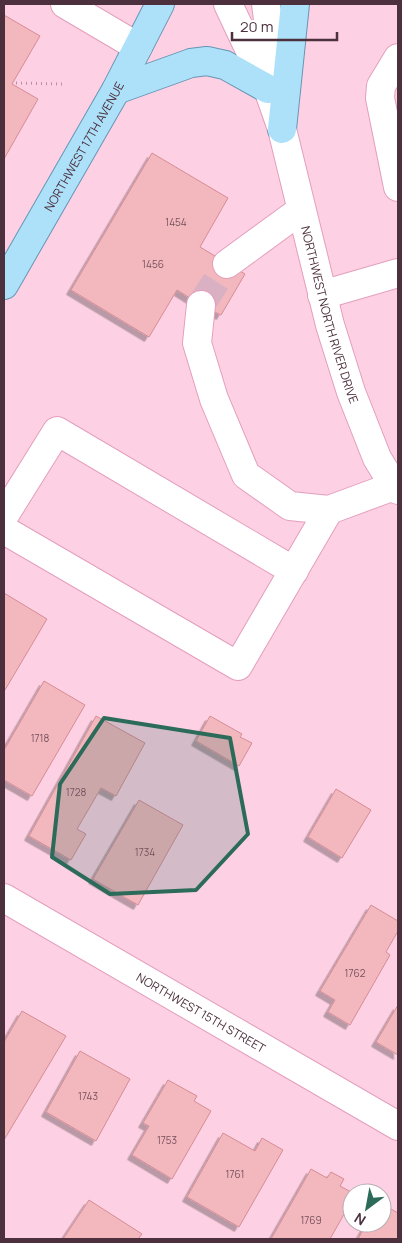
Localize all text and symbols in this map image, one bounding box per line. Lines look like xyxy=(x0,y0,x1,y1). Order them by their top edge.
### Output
scale bar xyxy=(232,10,337,42)
text: 20 m xyxy=(240,16,273,37)
street label: NORTHWEST 17TH AVENUE xyxy=(40,78,128,214)
house number: 1454 xyxy=(165,215,187,229)
street label: NORTHWEST NORTH RIVER DRIVE xyxy=(298,224,363,406)
house number: 1456 xyxy=(142,257,164,271)
house number: 1718 xyxy=(31,731,49,745)
house number: 1728 xyxy=(66,785,86,799)
house number: 1734 xyxy=(135,845,155,859)
house number: 1762 xyxy=(345,966,366,980)
street label: NORTHWEST 15TH STREET xyxy=(134,968,270,1057)
house number: 1743 xyxy=(78,1089,98,1103)
house number: 1753 xyxy=(157,1133,177,1147)
house number: 1761 xyxy=(226,1167,244,1181)
north arrow xyxy=(342,1183,392,1233)
text: N xyxy=(351,1209,369,1230)
house number: 1769 xyxy=(300,1213,322,1227)

